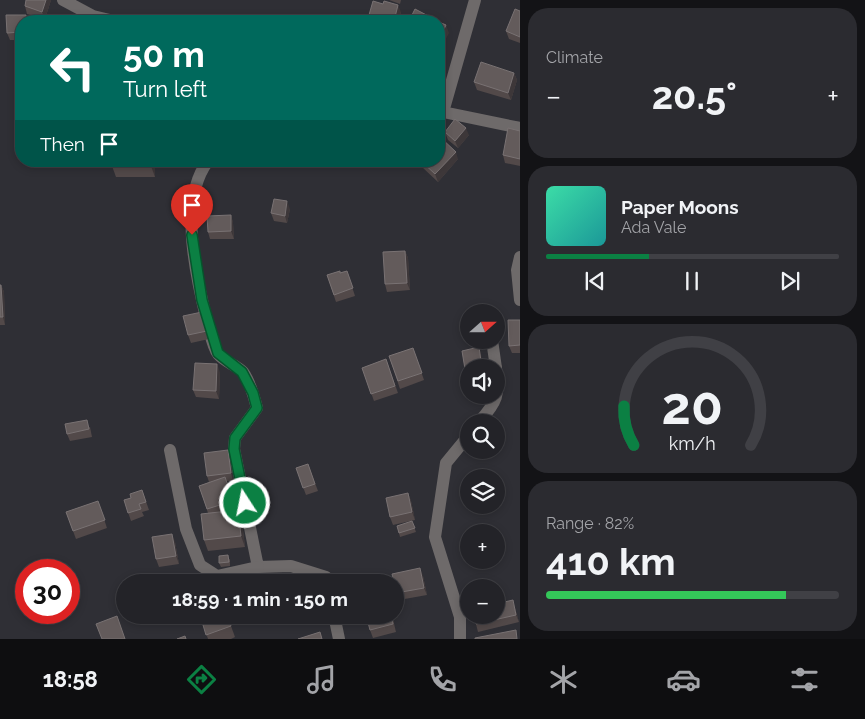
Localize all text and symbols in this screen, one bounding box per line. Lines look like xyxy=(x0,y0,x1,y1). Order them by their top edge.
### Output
text: 50 m xyxy=(123,34,205,75)
icon: left xyxy=(40,35,105,100)
text: Climate xyxy=(546,48,603,67)
text: 20.5° xyxy=(652,73,737,118)
text: Turn left xyxy=(123,76,207,102)
text: − xyxy=(546,80,561,113)
text: + xyxy=(827,80,839,113)
icon: arrive xyxy=(95,130,123,158)
text: Then xyxy=(40,133,85,155)
pin xyxy=(171,184,213,235)
icon: arrive xyxy=(178,191,206,219)
text: Paper Moons xyxy=(621,196,739,218)
text: Ada Vale xyxy=(621,218,686,237)
icon: previous xyxy=(581,267,609,295)
icon: pause xyxy=(678,267,706,295)
icon: next xyxy=(776,267,804,295)
north arrow xyxy=(460,304,505,349)
map controls xyxy=(460,304,505,624)
button: sound xyxy=(460,359,505,404)
text: 20 xyxy=(662,375,723,436)
button: search xyxy=(460,414,505,459)
text: km/h xyxy=(669,433,716,454)
button: layers xyxy=(460,469,505,514)
position arrow xyxy=(218,476,270,528)
text: Range · 82% xyxy=(546,514,634,533)
button: + xyxy=(460,524,505,569)
text: 410 km xyxy=(546,539,676,584)
speed limit sign: 30 xyxy=(15,559,80,624)
button: − xyxy=(460,579,505,624)
text: 18:59 · 1 min · 150 m xyxy=(172,588,348,610)
icon: directions xyxy=(184,662,219,697)
icon: music xyxy=(304,662,339,697)
icon: phone xyxy=(425,662,460,697)
icon: climate xyxy=(546,662,581,697)
icon: car xyxy=(666,662,701,697)
icon: filters xyxy=(787,662,822,697)
text: 18:58 xyxy=(43,666,98,692)

